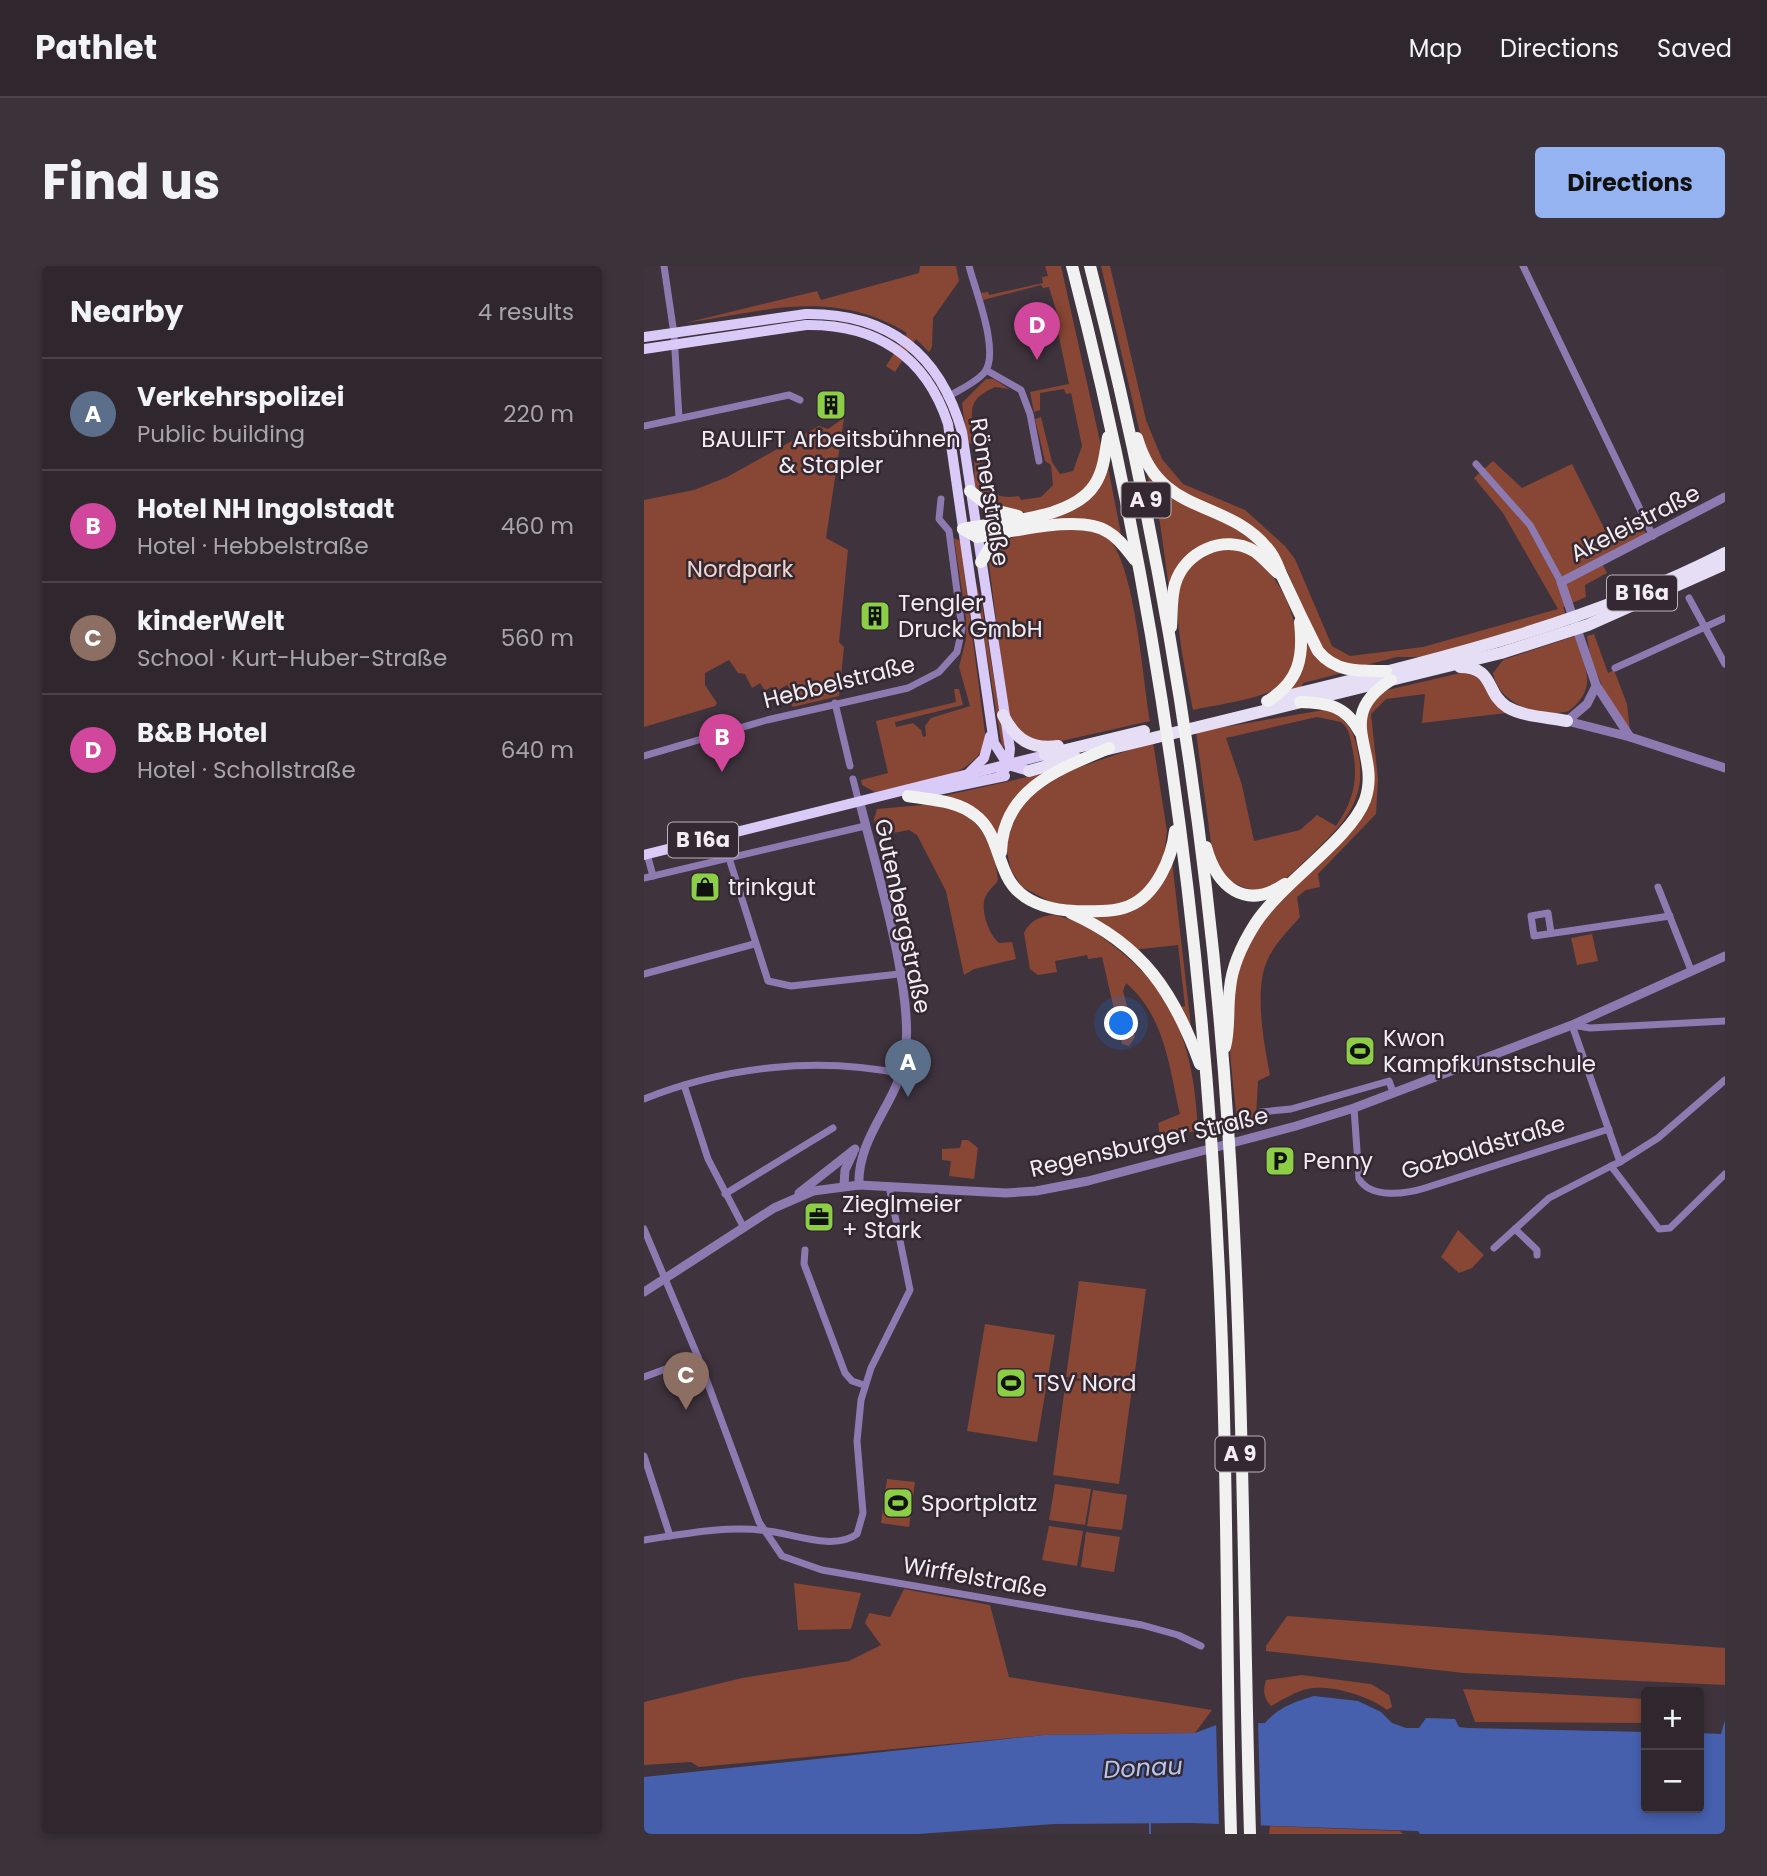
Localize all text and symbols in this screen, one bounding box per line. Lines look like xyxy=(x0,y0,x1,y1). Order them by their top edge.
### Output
text: Pathlet xyxy=(35,24,157,71)
text: Map xyxy=(1409,32,1462,65)
text: Directions xyxy=(1500,32,1619,65)
text: Saved xyxy=(1657,32,1732,65)
button: Directions xyxy=(1535,147,1725,218)
text: Find us xyxy=(42,148,220,216)
text: Nearby xyxy=(70,290,184,333)
text: 4 results xyxy=(478,296,574,328)
pin: D xyxy=(1014,302,1060,360)
text: Verkehrspolizei xyxy=(137,379,345,415)
building icon: BAULIFT Arbeitsbühnen & Stapler xyxy=(814,388,848,422)
text: A xyxy=(85,398,101,430)
text: 220 m xyxy=(503,398,574,430)
street label: Römerstraße xyxy=(962,416,1018,568)
text: Public building xyxy=(137,418,305,450)
place label: BAULIFT Arbeitsbühnen & Stapler xyxy=(701,423,961,481)
street label: Akeleistraße xyxy=(1565,477,1705,569)
road number: A 9 xyxy=(1121,482,1170,518)
text: Hotel NH Ingolstadt xyxy=(137,491,394,527)
text: B xyxy=(85,510,101,542)
text: 460 m xyxy=(501,510,574,542)
text: Hotel · Hebbelstraße xyxy=(137,530,369,562)
park label: Nordpark xyxy=(687,553,793,585)
road number: B 16a xyxy=(1607,576,1677,610)
place label: Tengler Druck GmbH xyxy=(898,587,1043,645)
building icon: Tengler Druck GmbH xyxy=(858,599,892,633)
text: kinderWelt xyxy=(137,603,285,639)
text: C xyxy=(84,622,102,654)
text: 560 m xyxy=(501,622,574,654)
text: School · Kurt-Huber-Straße xyxy=(137,642,447,674)
street label: Hebbelstraße xyxy=(760,648,918,716)
pin: B xyxy=(699,714,745,772)
text: B&B Hotel xyxy=(137,715,267,751)
text: D xyxy=(85,734,101,766)
text: 640 m xyxy=(501,734,574,766)
text: Hotel · Schollstraße xyxy=(137,754,356,786)
street label: Gutenbergstraße xyxy=(867,816,939,1016)
road number: B 16a xyxy=(668,822,738,858)
shop icon: trinkgut xyxy=(688,870,722,904)
place label: trinkgut xyxy=(728,871,816,903)
your location xyxy=(1104,1006,1138,1040)
place label: Kwon Kampfkunstschule xyxy=(1383,1022,1596,1080)
sports icon: Kwon Kampfkunstschule xyxy=(1343,1034,1377,1068)
pin: A xyxy=(885,1039,931,1097)
street label: Regensburger Straße xyxy=(1026,1099,1272,1185)
street label: Gozbaldstraße xyxy=(1397,1107,1569,1187)
parking icon: Penny xyxy=(1263,1144,1297,1178)
place label: Penny xyxy=(1303,1145,1373,1177)
place label: Zieglmeier + Stark xyxy=(842,1188,962,1246)
office icon: Zieglmeier + Stark xyxy=(802,1200,836,1234)
pin: C xyxy=(663,1352,709,1410)
sports icon: TSV Nord xyxy=(994,1366,1028,1400)
place label: TSV Nord xyxy=(1034,1367,1137,1399)
road number: A 9 xyxy=(1216,1436,1264,1472)
sports icon: Sportplatz xyxy=(881,1486,915,1520)
place label: Sportplatz xyxy=(921,1487,1037,1519)
street label: Wirffelstraße xyxy=(900,1549,1050,1605)
map controls xyxy=(1641,1687,1704,1813)
button: + xyxy=(1641,1687,1704,1750)
water label: Donau xyxy=(1103,1749,1183,1786)
button: − xyxy=(1641,1750,1704,1813)

